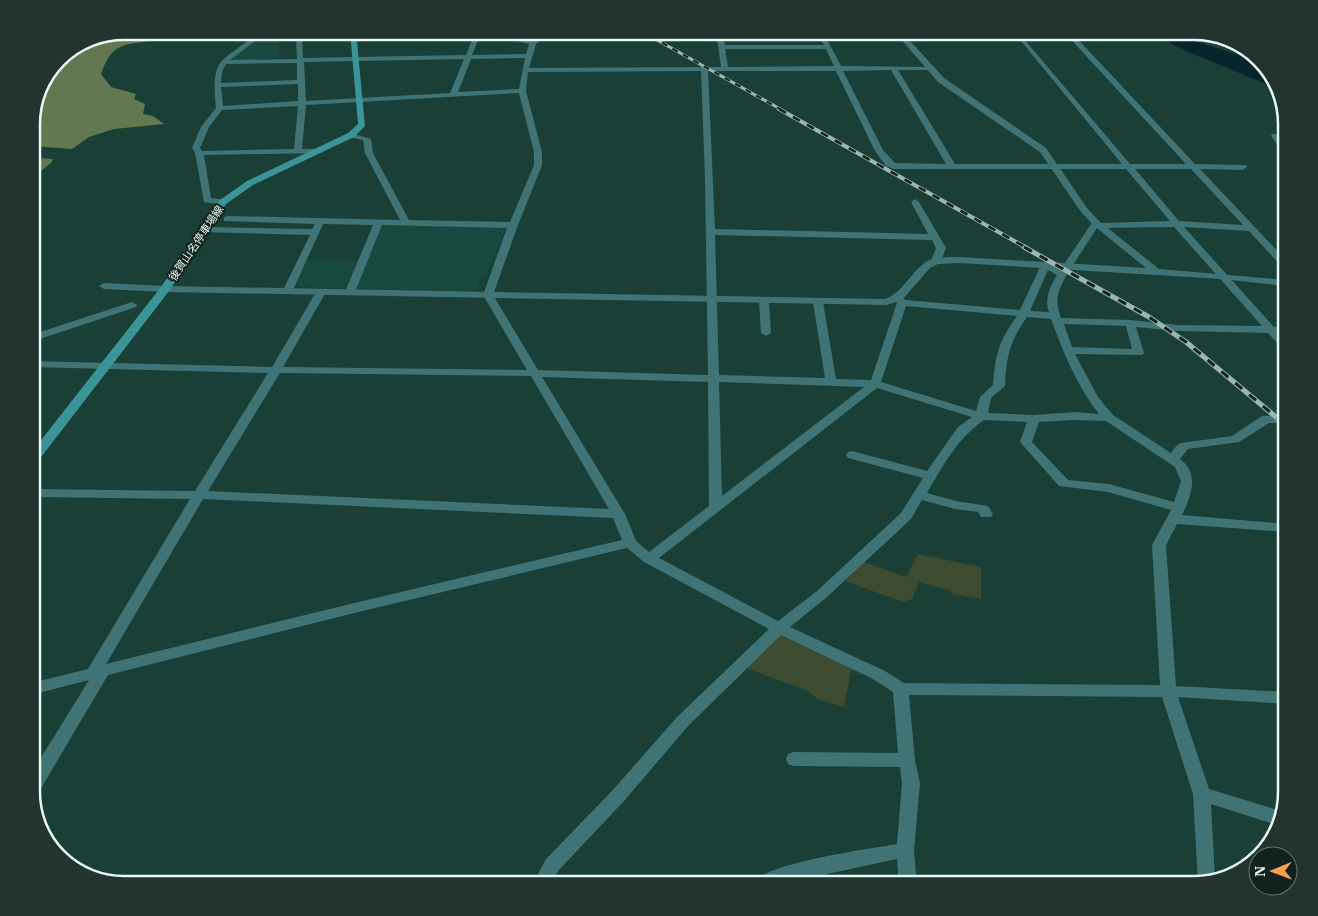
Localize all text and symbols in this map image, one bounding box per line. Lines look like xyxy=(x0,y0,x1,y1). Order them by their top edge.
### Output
street label: 後賀山名停車場線 xyxy=(166,203,226,283)
north arrow xyxy=(1248,846,1298,896)
text: N xyxy=(1251,866,1269,877)

